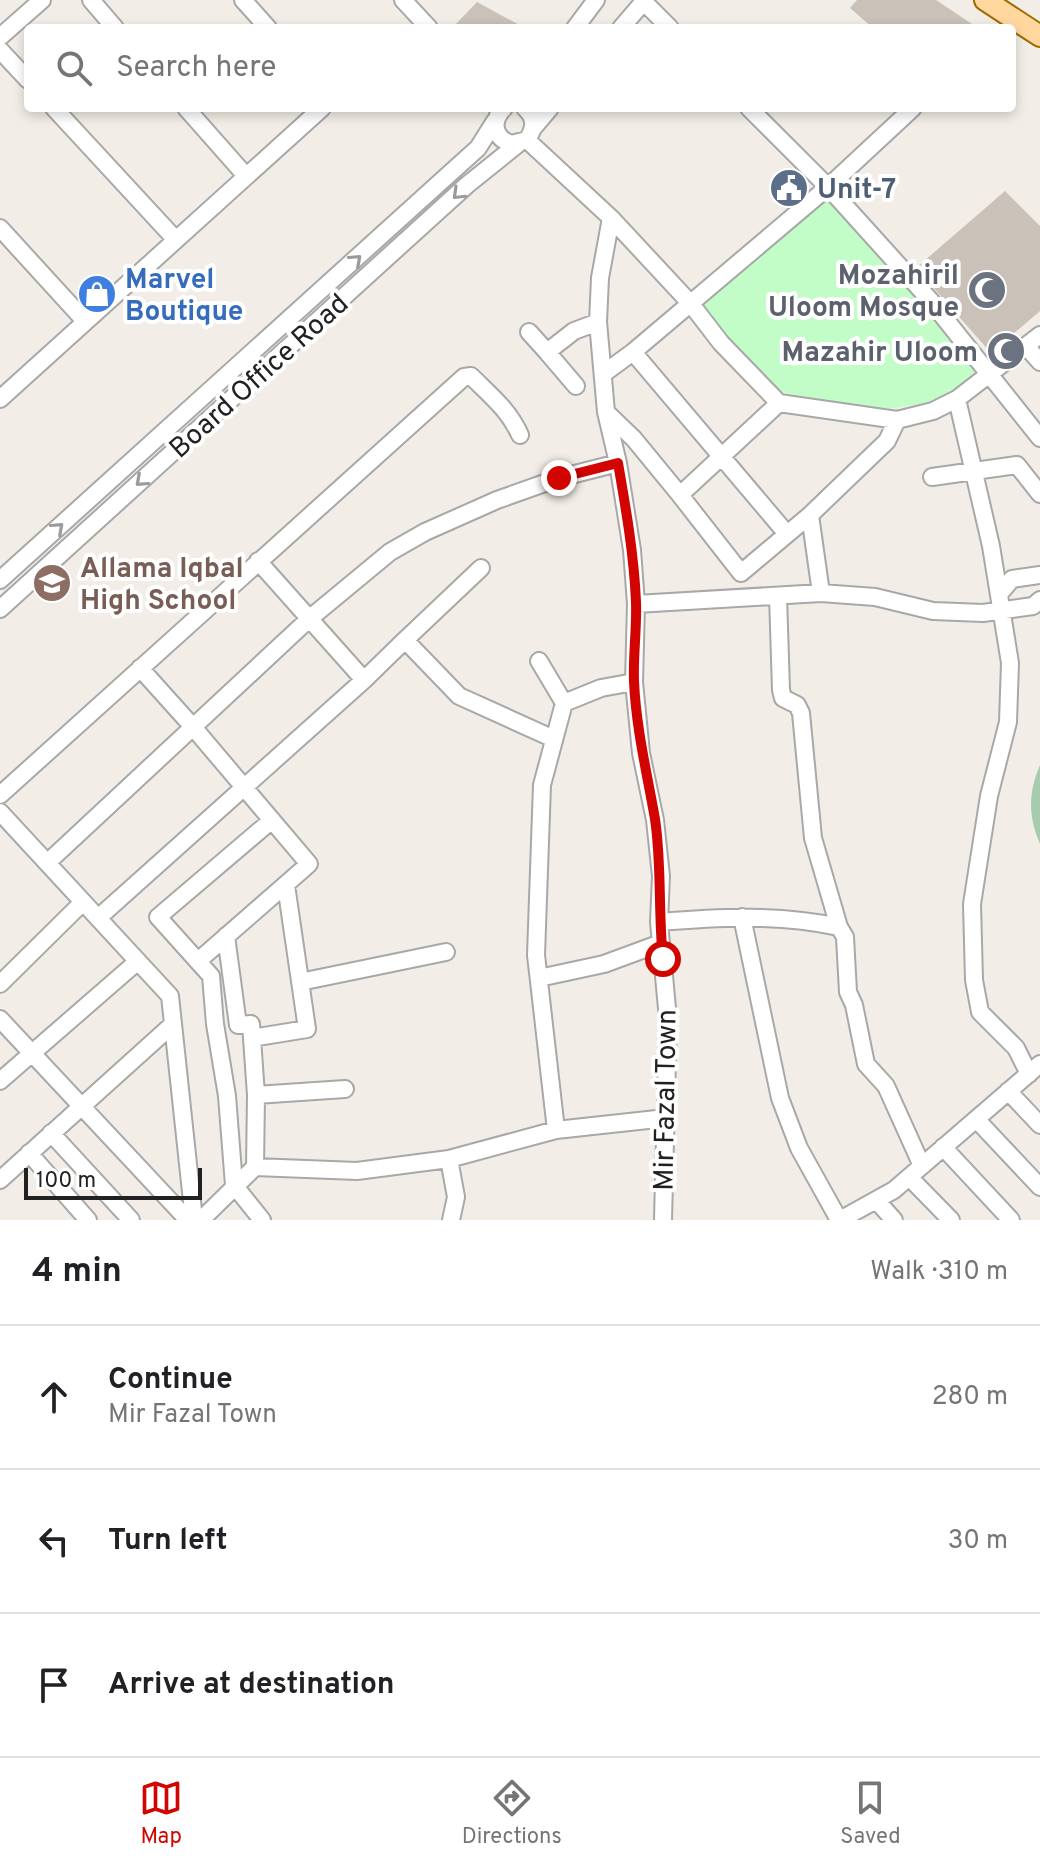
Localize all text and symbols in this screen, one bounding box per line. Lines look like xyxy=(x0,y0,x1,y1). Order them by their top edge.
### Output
search box xyxy=(24,24,1016,112)
icon: search xyxy=(52,46,96,90)
text: Search here xyxy=(116,50,276,87)
public building icon: Unit-7 xyxy=(768,167,810,209)
place label: Unit-7 xyxy=(817,173,896,209)
one-way arrow xyxy=(453,184,467,199)
one-way arrow xyxy=(346,256,361,270)
place label: Mozahiril Uloom Mosque xyxy=(768,259,959,327)
place label: Marvel Boutique xyxy=(125,263,243,331)
mosque icon: Mozahiril Uloom Mosque xyxy=(966,269,1008,311)
shop icon: Marvel Boutique xyxy=(76,273,118,315)
street label: Board Office Road xyxy=(163,287,357,467)
mosque icon: Mazahir Uloom xyxy=(985,330,1027,372)
place label: Mazahir Uloom xyxy=(781,336,978,372)
route end xyxy=(541,460,577,496)
one-way arrow xyxy=(135,471,150,486)
one-way arrow xyxy=(49,523,64,538)
place label: Allama Iqbal High School xyxy=(80,552,244,620)
school or university icon: Allama Iqbal High School xyxy=(31,562,73,604)
route start xyxy=(645,941,681,977)
street label: Mir Fazal Town xyxy=(647,1009,687,1191)
scale bar xyxy=(24,1164,202,1200)
text: 100 m xyxy=(36,1168,96,1195)
text: 4 min xyxy=(32,1251,122,1294)
text: Walk · 310 m xyxy=(870,1256,1008,1289)
text: Continue xyxy=(108,1362,233,1399)
icon: ahead xyxy=(32,1375,76,1419)
text: 280 m xyxy=(932,1381,1008,1414)
text: Mir Fazal Town xyxy=(108,1399,277,1432)
icon: left xyxy=(32,1519,76,1563)
text: Turn left xyxy=(108,1523,228,1560)
text: 30 m xyxy=(948,1525,1008,1558)
icon: arrive xyxy=(32,1663,76,1707)
text: Arrive at destination xyxy=(108,1667,394,1704)
tab: Map xyxy=(139,1776,183,1851)
tab: Directions xyxy=(462,1776,562,1851)
tab: Saved xyxy=(840,1776,901,1851)

